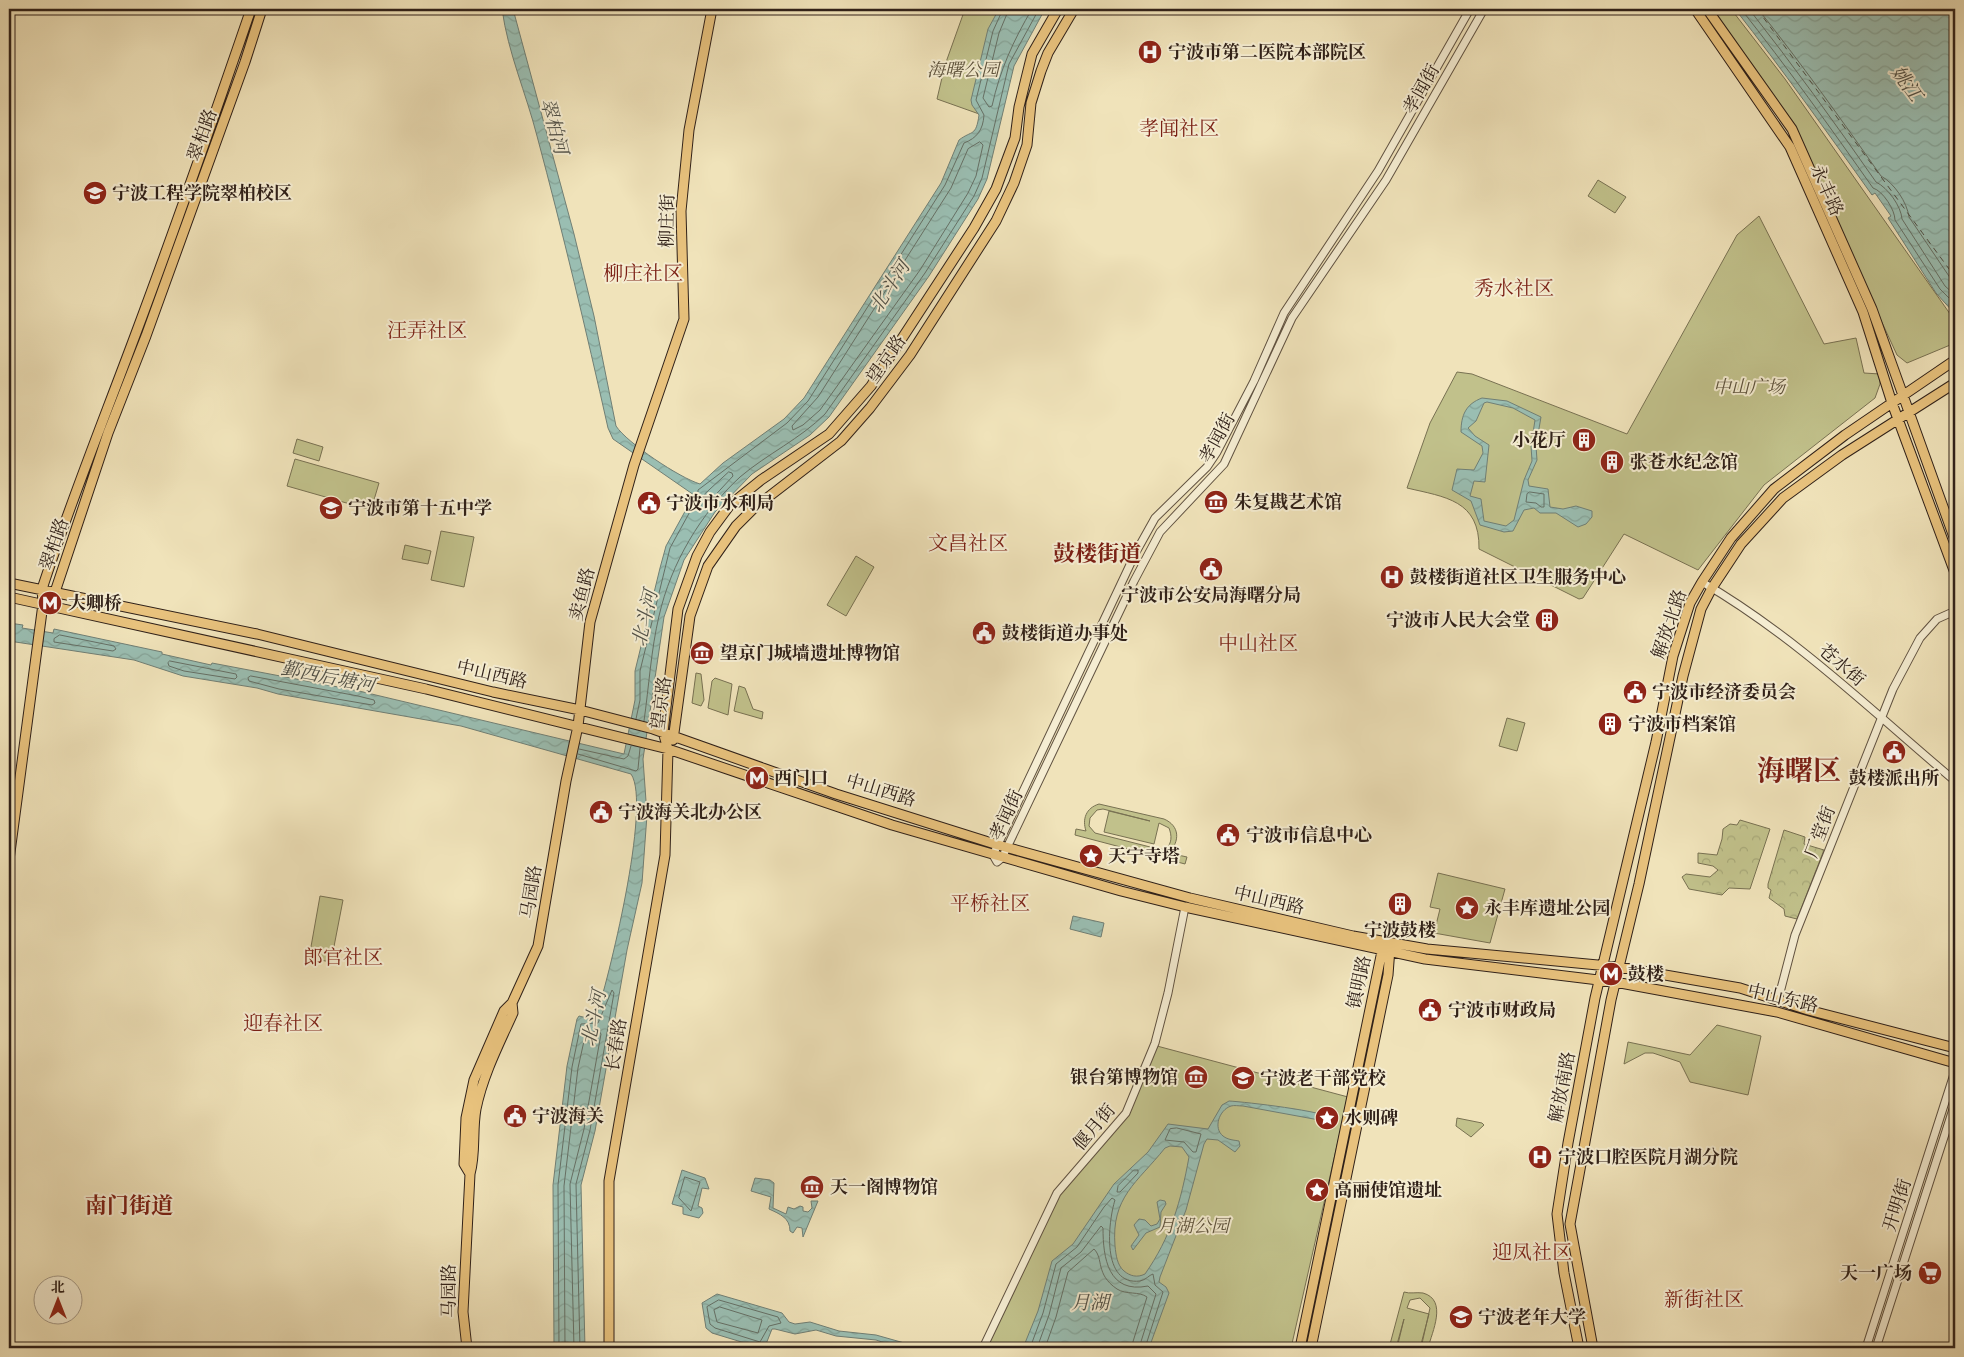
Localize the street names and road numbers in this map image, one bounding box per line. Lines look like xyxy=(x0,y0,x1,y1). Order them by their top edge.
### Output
street label: 孝闻街 xyxy=(1399,61,1443,117)
street label: 翠柏路 xyxy=(183,106,221,164)
street label: 永丰路 xyxy=(1807,161,1847,219)
street label: 柳庄街 xyxy=(657,194,677,248)
street label: 望京路 xyxy=(862,331,910,387)
street label: 孝闻街 xyxy=(1195,410,1239,466)
street label: 翠柏路 xyxy=(36,515,72,573)
street label: 卖鱼路 xyxy=(566,565,598,623)
street label: 解放北路 xyxy=(1648,587,1690,661)
street label: 苍水街 xyxy=(1815,640,1869,690)
street label: 中山西路 xyxy=(455,656,529,692)
street label: 望京路 xyxy=(647,675,675,731)
street label: 中山西路 xyxy=(844,770,918,810)
street label: 孝闻街 xyxy=(986,786,1026,844)
street label: 厂堂街 xyxy=(1801,803,1839,861)
street label: 马园路 xyxy=(517,864,545,920)
street label: 中山西路 xyxy=(1232,882,1306,918)
street label: 镇明路 xyxy=(1344,954,1374,1010)
street label: 中山东路 xyxy=(1746,980,1820,1016)
street label: 长春路 xyxy=(602,1017,630,1073)
street label: 解放南路 xyxy=(1545,1050,1579,1124)
street label: 偃月街 xyxy=(1069,1100,1119,1154)
street label: 开明街 xyxy=(1880,1177,1915,1234)
street label: 马园路 xyxy=(439,1264,459,1318)

